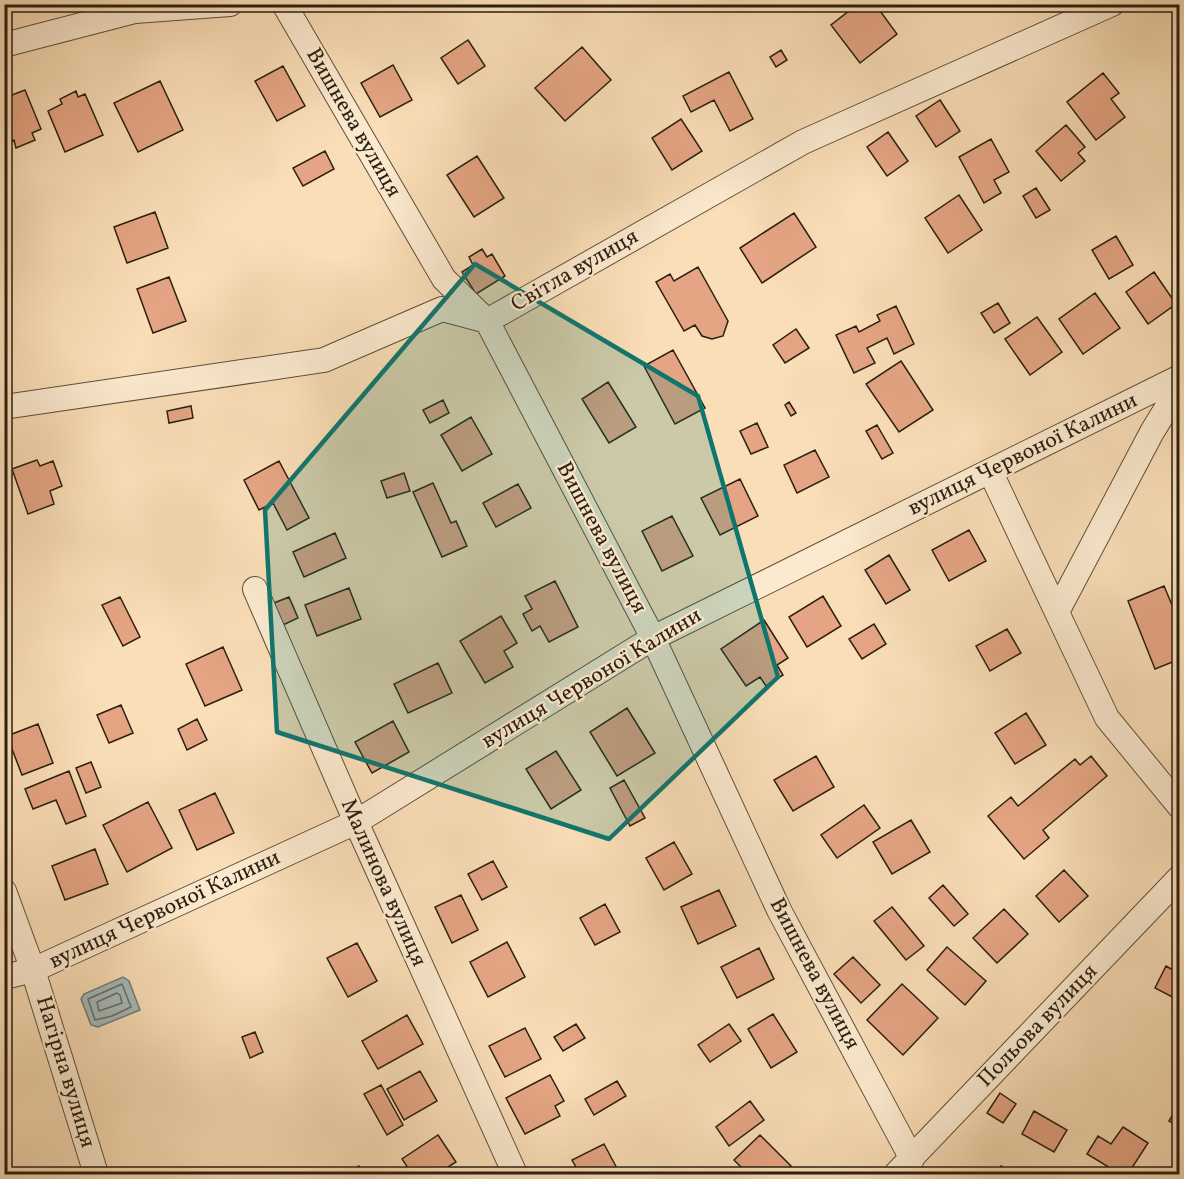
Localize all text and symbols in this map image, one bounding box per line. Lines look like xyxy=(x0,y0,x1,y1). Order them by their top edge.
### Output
street label: Вишнева вулиця xyxy=(298,43,408,203)
street label: Світла вулиця xyxy=(505,222,645,320)
street label: вулиця Червоної Калини xyxy=(903,386,1143,524)
street label: Вишнева вулиця xyxy=(548,457,654,619)
street label: вулиця Червоної Калини xyxy=(476,601,708,757)
street label: Малинова вулиця xyxy=(332,794,434,972)
street label: вулиця Червоної Калини xyxy=(44,843,286,977)
street label: Вишнева вулиця xyxy=(761,893,867,1055)
street label: Польова вулиця xyxy=(971,957,1105,1095)
street label: Нагірна вулиця xyxy=(27,992,103,1152)

